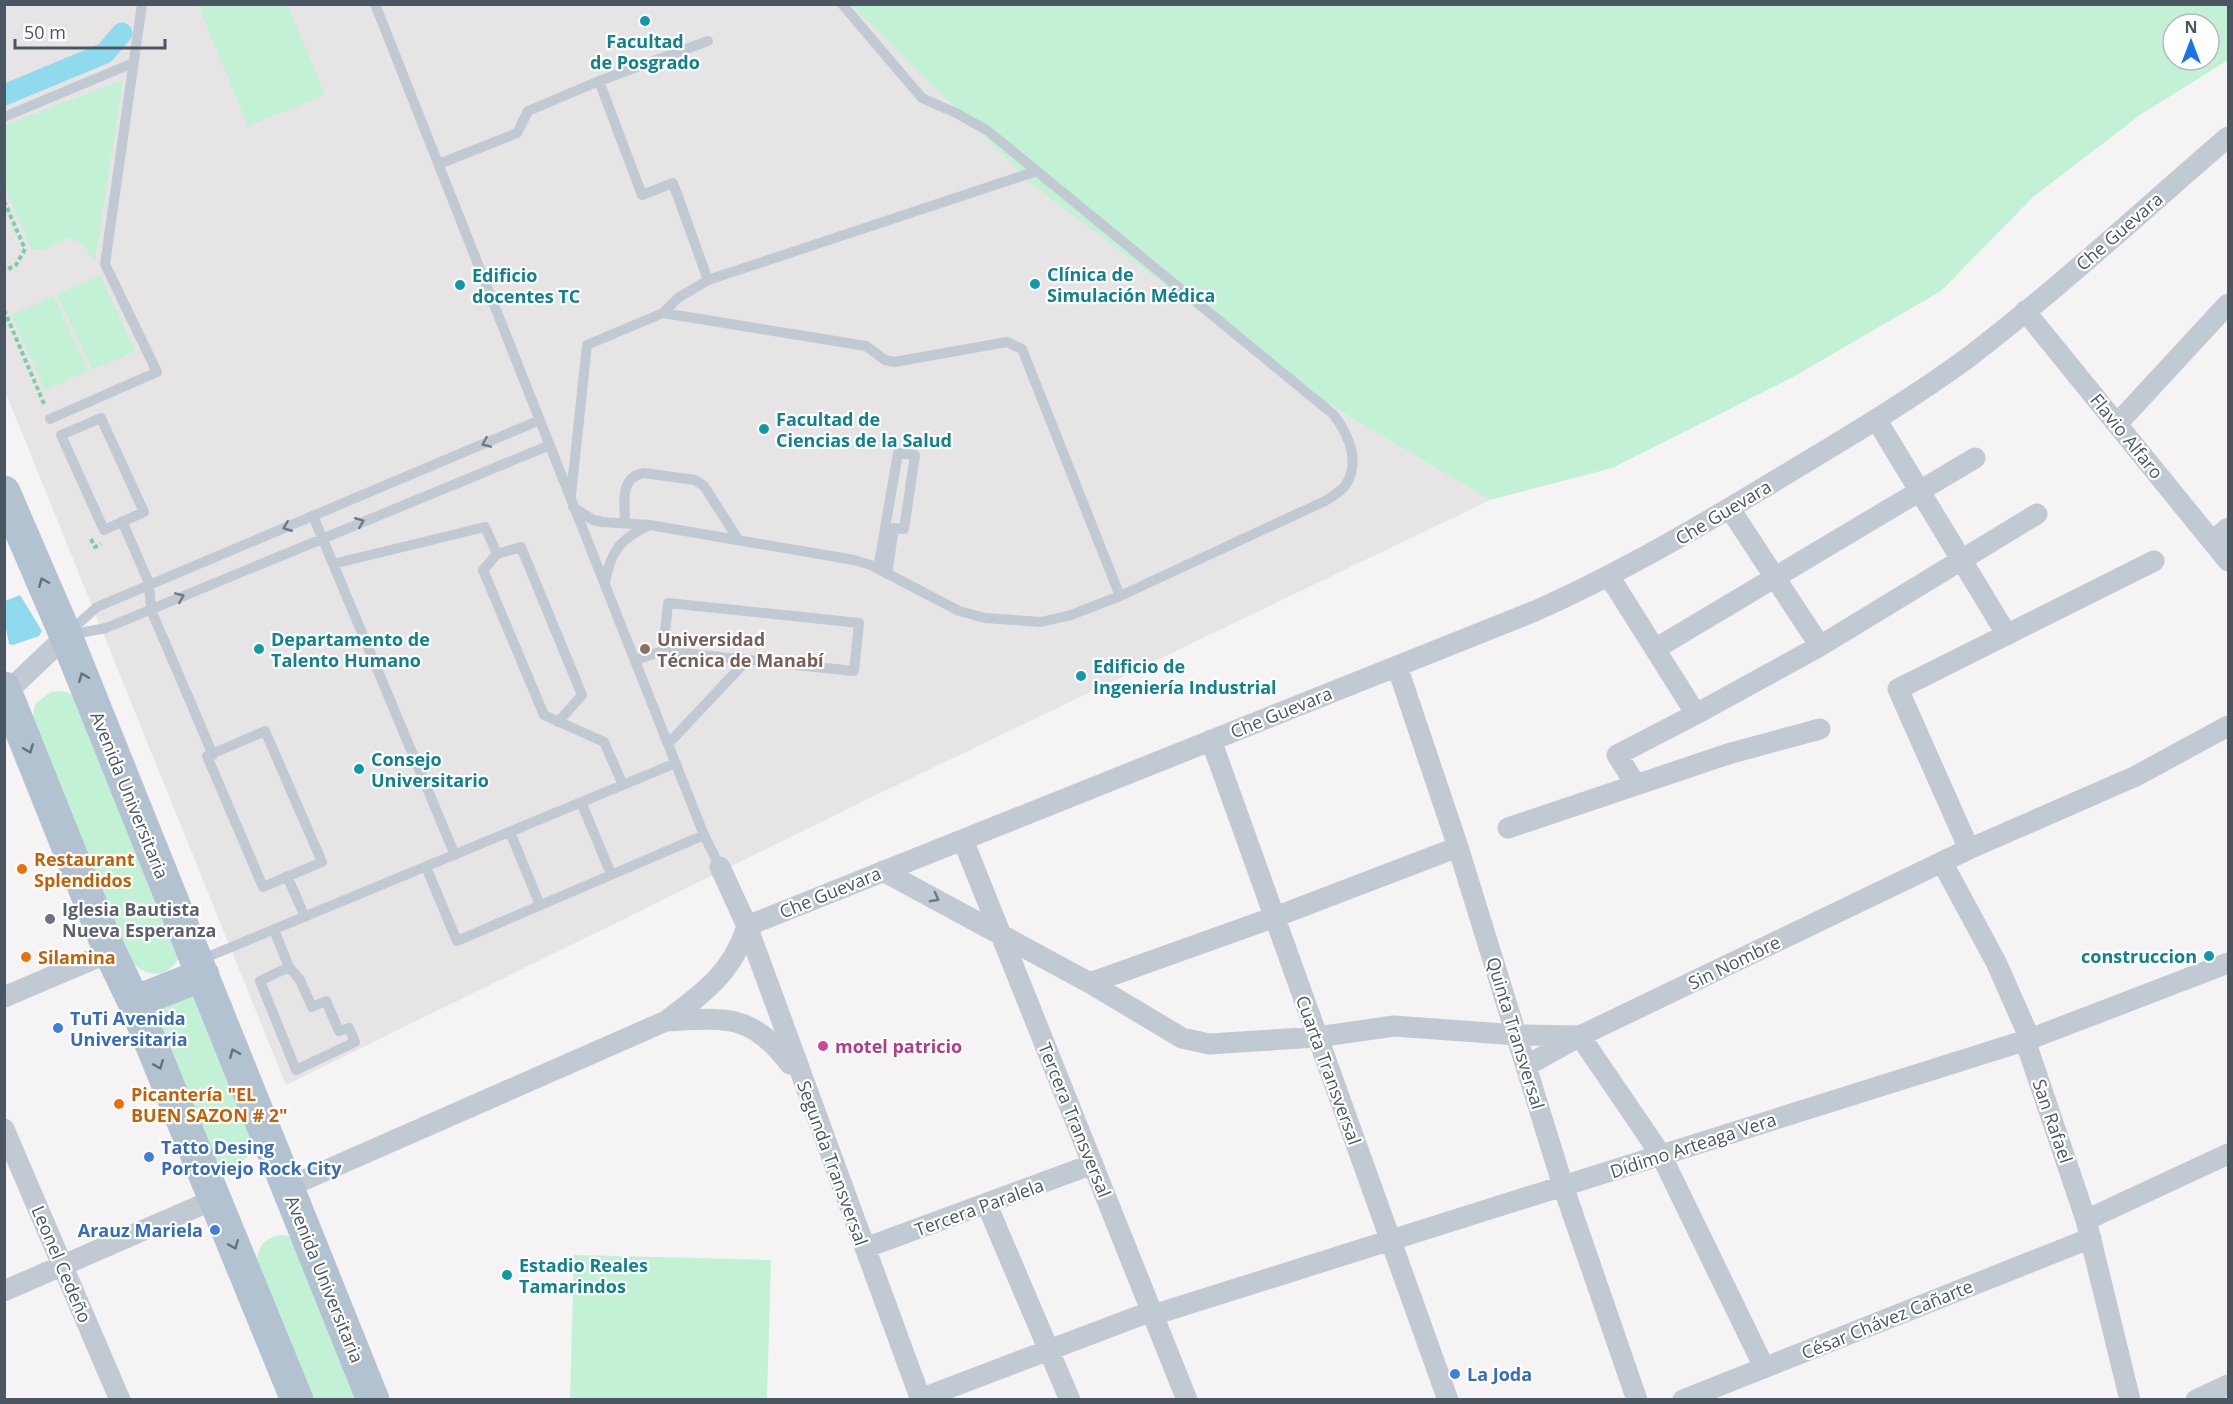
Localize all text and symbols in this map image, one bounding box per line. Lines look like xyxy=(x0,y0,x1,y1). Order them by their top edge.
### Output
scale bar xyxy=(15,12,165,50)
north arrow xyxy=(2161,12,2221,72)
marker: Facultad de Posgrado xyxy=(638,14,652,28)
text: N xyxy=(2184,16,2198,38)
text: 50 m xyxy=(24,20,66,44)
place label: Facultad de Posgrado xyxy=(590,29,700,74)
street label: Che Guevara xyxy=(2070,187,2168,275)
place label: Clínica de Simulación Médica xyxy=(1047,262,1215,307)
place label: Edificio docentes TC xyxy=(472,263,580,308)
marker: Clínica de Simulación Médica xyxy=(1028,277,1042,291)
marker: Edificio docentes TC xyxy=(453,278,467,292)
street label: Flavio Alfaro xyxy=(2085,388,2169,484)
place label: Facultad de Ciencias de la Salud xyxy=(776,407,952,452)
marker: Facultad de Ciencias de la Salud xyxy=(757,422,771,436)
one-way arrow xyxy=(481,436,492,448)
street label: Che Guevara xyxy=(1671,474,1775,550)
one-way arrow xyxy=(353,517,364,529)
one-way arrow xyxy=(282,520,293,532)
one-way arrow xyxy=(38,577,50,588)
one-way arrow xyxy=(173,592,184,604)
place label: Departamento de Talento Humano xyxy=(271,627,430,672)
place label: Universidad Técnica de Manabí xyxy=(657,627,825,672)
marker: Departamento de Talento Humano xyxy=(252,642,266,656)
marker: Universidad Técnica de Manabí xyxy=(638,642,652,656)
place label: Edificio de Ingeniería Industrial xyxy=(1093,654,1277,699)
marker: Edificio de Ingeniería Industrial xyxy=(1074,669,1088,683)
one-way arrow xyxy=(77,672,90,683)
street label: Che Guevara xyxy=(1227,681,1335,743)
street label: Avenida Universitaria xyxy=(85,708,175,882)
one-way arrow xyxy=(22,742,34,753)
place label: Consejo Universitario xyxy=(371,747,489,792)
marker: Consejo Universitario xyxy=(352,762,366,776)
place label: Restaurant Splendidos xyxy=(34,847,135,892)
street label: Che Guevara xyxy=(776,861,884,923)
marker: Restaurant Splendidos xyxy=(15,862,29,876)
one-way arrow xyxy=(928,891,939,902)
place label: Iglesia Bautista Nueva Esperanza xyxy=(62,897,216,942)
marker: Iglesia Bautista Nueva Esperanza xyxy=(43,912,57,926)
street label: Sin Nombre xyxy=(1684,929,1784,995)
place label: construccion xyxy=(2081,944,2197,968)
place label: Silamina xyxy=(38,945,116,969)
marker: construccion xyxy=(2202,949,2216,963)
marker: Silamina xyxy=(19,950,33,964)
street label: Quinta Transversal xyxy=(1481,954,1551,1112)
street label: Cuarta Transversal xyxy=(1291,992,1367,1148)
place label: TuTi Avenida Universitaria xyxy=(70,1006,188,1051)
marker: TuTi Avenida Universitaria xyxy=(51,1021,65,1035)
place label: motel patricio xyxy=(835,1034,962,1058)
marker: motel patricio xyxy=(816,1039,830,1053)
street label: Tercera Transversal xyxy=(1033,1039,1117,1201)
one-way arrow xyxy=(229,1048,241,1059)
one-way arrow xyxy=(152,1058,164,1069)
street label: San Rafael xyxy=(2027,1076,2079,1166)
street label: Segunda Transversal xyxy=(792,1077,874,1249)
place label: Picantería "EL BUEN SAZON # 2" xyxy=(131,1082,288,1127)
marker: Picantería "EL BUEN SAZON # 2" xyxy=(112,1097,126,1111)
street label: Dídimo Arteaga Vera xyxy=(1607,1107,1779,1183)
place label: Tatto Desing Portoviejo Rock City xyxy=(161,1135,342,1180)
marker: Tatto Desing Portoviejo Rock City xyxy=(142,1150,156,1164)
street label: Tercera Paralela xyxy=(911,1173,1047,1241)
street label: Avenida Universitaria xyxy=(280,1192,370,1366)
street label: Leonel Cedeño xyxy=(27,1202,97,1326)
place label: Arauz Mariela xyxy=(78,1218,203,1242)
marker: Arauz Mariela xyxy=(208,1223,222,1237)
one-way arrow xyxy=(227,1239,239,1250)
place label: Estadio Reales Tamarindos xyxy=(519,1253,648,1298)
marker: Estadio Reales Tamarindos xyxy=(500,1268,514,1282)
street label: César Chávez Cañarte xyxy=(1798,1274,1976,1364)
place label: La Joda xyxy=(1467,1362,1532,1386)
marker: La Joda xyxy=(1448,1367,1462,1381)

